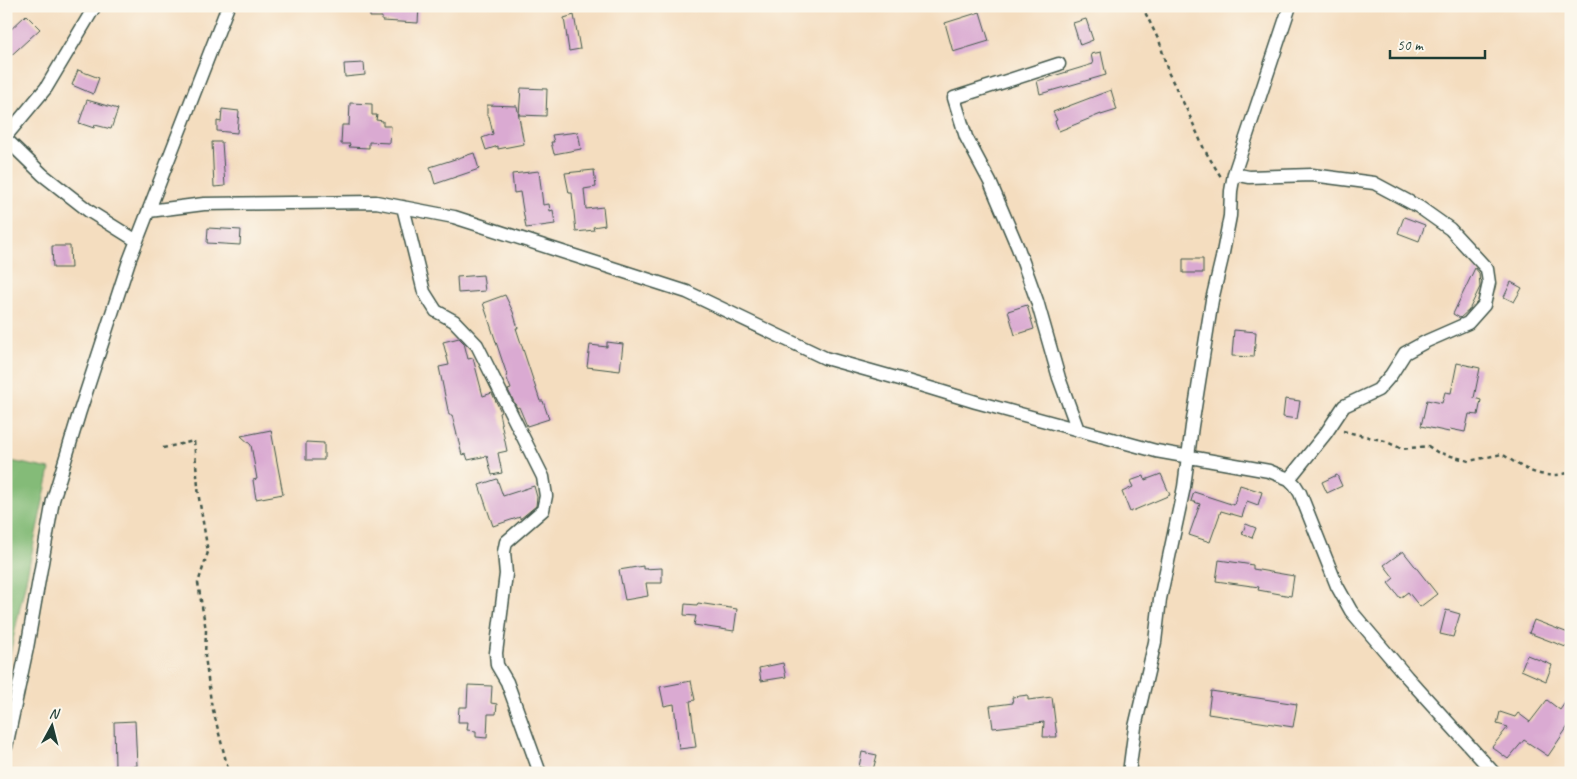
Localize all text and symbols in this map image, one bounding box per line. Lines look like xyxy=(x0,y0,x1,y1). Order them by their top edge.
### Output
scale bar xyxy=(1390,28,1484,60)
text: 50 m xyxy=(1397,36,1424,55)
north arrow xyxy=(28,702,78,752)
text: N xyxy=(48,705,61,723)

